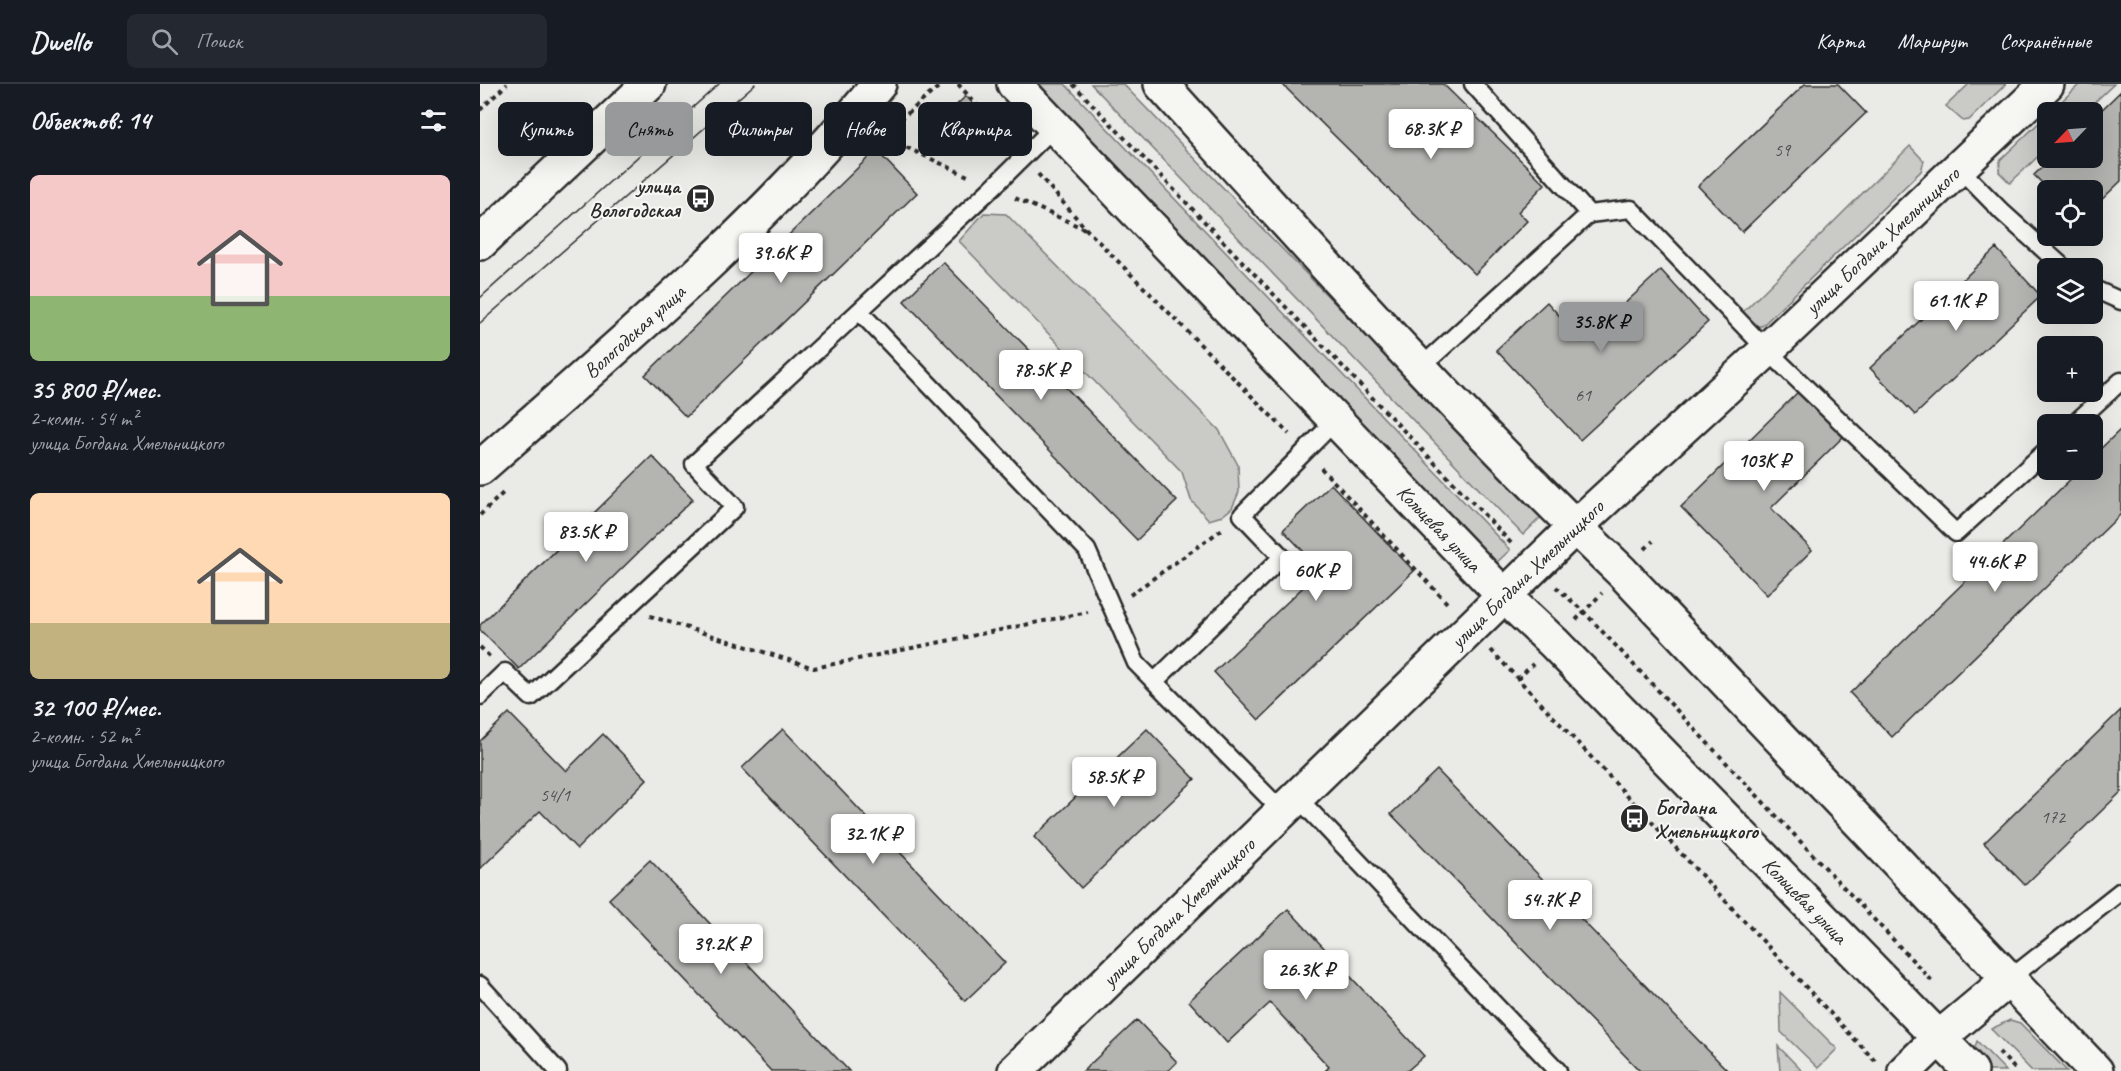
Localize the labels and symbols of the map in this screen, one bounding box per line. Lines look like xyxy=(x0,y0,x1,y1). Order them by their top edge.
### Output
north arrow xyxy=(2037,102,2103,168)
pin: 68.3K ₽ xyxy=(1376,109,1486,160)
house number: 59 xyxy=(1774,139,1792,161)
street label: улица Богдана Хмельницкого xyxy=(1798,160,1966,321)
place label: улица Вологодская xyxy=(589,173,682,223)
bus stop icon: улица Вологодская xyxy=(685,182,717,214)
pin: 39.6K ₽ xyxy=(726,233,836,284)
street label: Вологодская улица xyxy=(578,278,692,384)
pin: 61.1K ₽ xyxy=(1901,281,2011,332)
pin: 35.8K ₽ xyxy=(1546,302,1656,353)
pin: 78.5K ₽ xyxy=(986,350,1096,401)
house number: 61 xyxy=(1575,384,1592,406)
pin: 103K ₽ xyxy=(1715,441,1813,492)
street label: Кольцевая улица xyxy=(1391,479,1488,579)
street label: улица Богдана Хмельницкого xyxy=(1443,493,1610,655)
pin: 83.5K ₽ xyxy=(531,512,641,563)
pin: 44.6K ₽ xyxy=(1940,542,2050,593)
pin: 60K ₽ xyxy=(1274,551,1358,602)
pin: 58.5K ₽ xyxy=(1059,757,1169,808)
house number: 54/1 xyxy=(540,784,571,806)
place label: Богдана Хмельницкого xyxy=(1655,794,1759,844)
bus stop icon: Богдана Хмельницкого xyxy=(1618,803,1650,835)
house number: 172 xyxy=(2041,806,2067,828)
pin: 32.1K ₽ xyxy=(818,814,928,865)
street label: улица Богдана Хмельницкого xyxy=(1095,831,1262,994)
street label: Кольцевая улица xyxy=(1757,852,1854,951)
pin: 54.7K ₽ xyxy=(1495,880,1605,931)
pin: 39.2K ₽ xyxy=(666,924,776,975)
pin: 26.3K ₽ xyxy=(1251,950,1361,1001)

